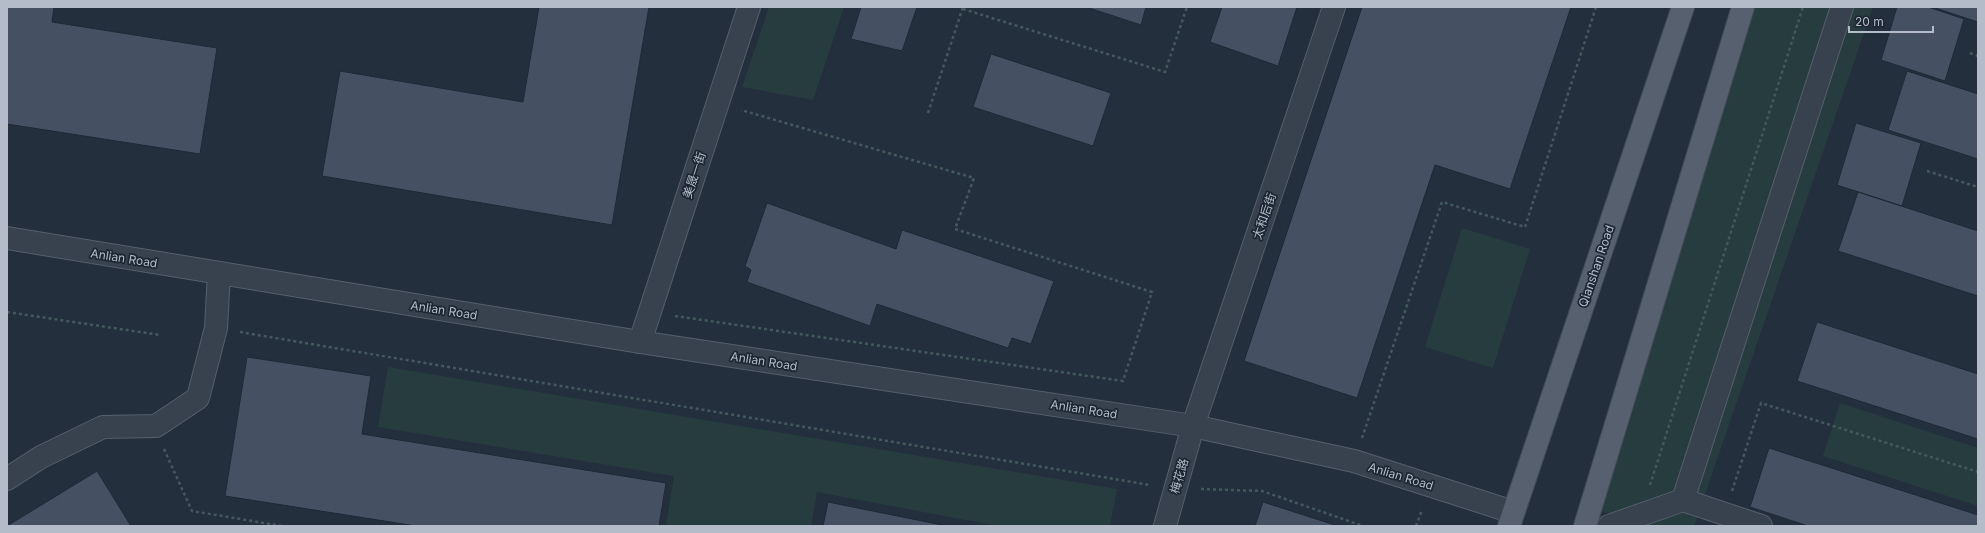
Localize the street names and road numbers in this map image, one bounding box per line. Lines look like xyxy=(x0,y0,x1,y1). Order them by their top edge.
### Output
street label: 美晟一街 xyxy=(679,150,709,200)
street label: 太和后街 xyxy=(1249,191,1279,241)
street label: Qianshan Road xyxy=(1575,223,1617,309)
street label: Anlian Road xyxy=(90,245,158,271)
street label: Anlian Road xyxy=(410,297,478,323)
street label: Anlian Road xyxy=(730,348,798,374)
street label: Anlian Road xyxy=(1050,396,1118,422)
street label: 梅花路 xyxy=(1167,457,1191,495)
street label: Anlian Road xyxy=(1367,459,1435,493)

